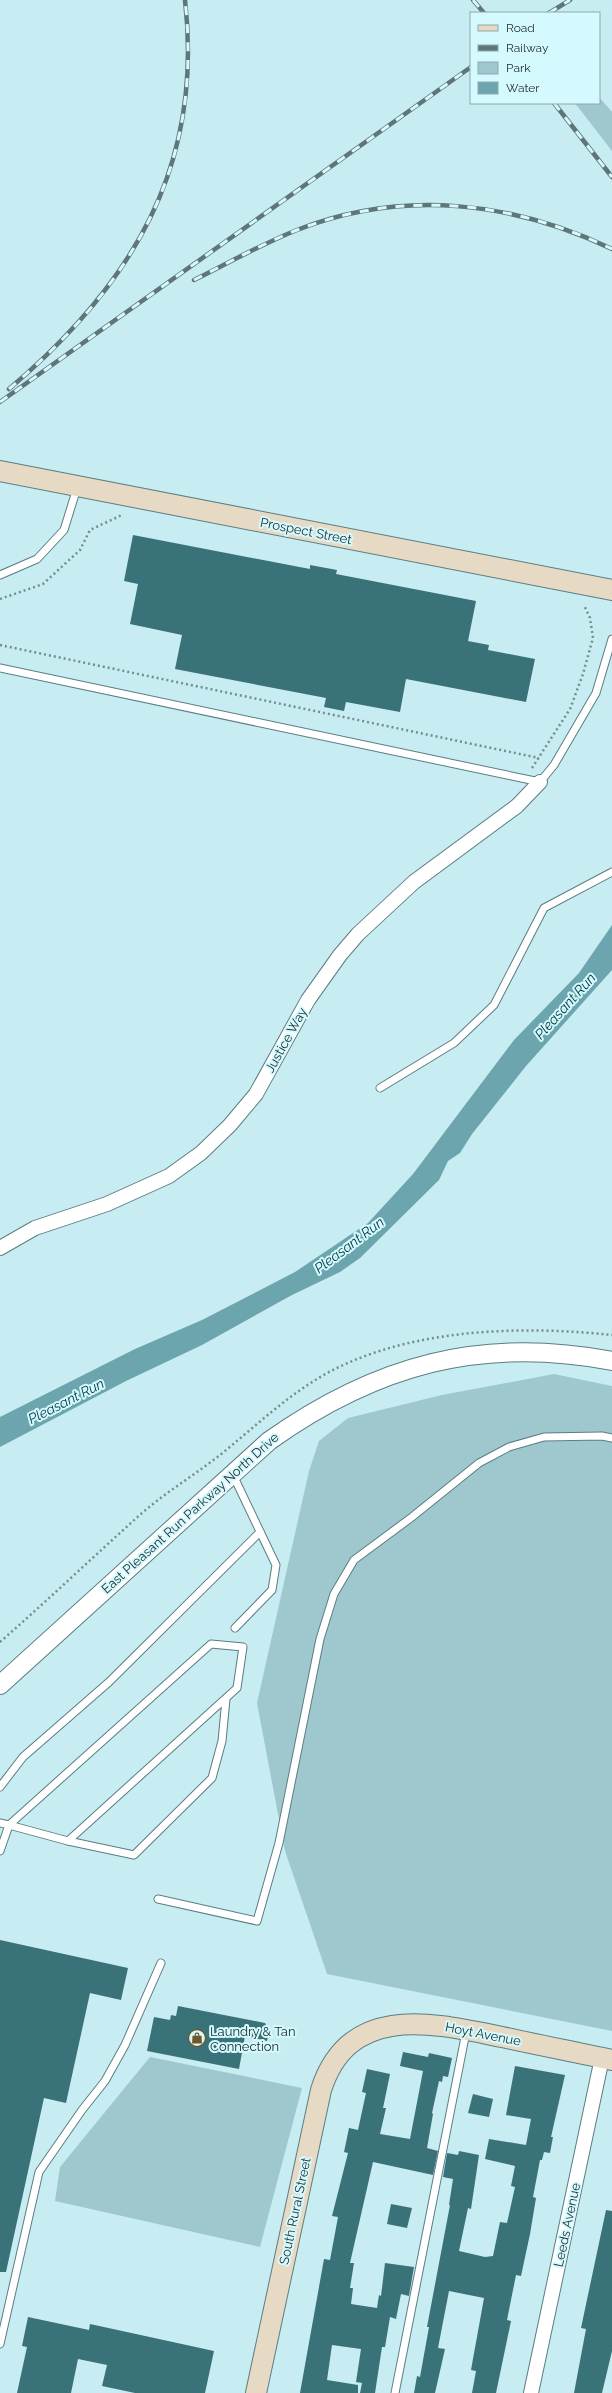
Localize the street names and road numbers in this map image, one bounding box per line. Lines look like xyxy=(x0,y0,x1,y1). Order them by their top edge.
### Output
street label: Prospect Street xyxy=(259,515,354,547)
street label: Justice Way xyxy=(262,1005,310,1075)
street label: East Pleasant Run Parkway North Drive xyxy=(98,1429,282,1597)
street label: Hoyt Avenue xyxy=(444,2019,523,2049)
street label: South Rural Street xyxy=(276,2156,314,2266)
street label: Leeds Avenue xyxy=(551,2181,583,2268)

